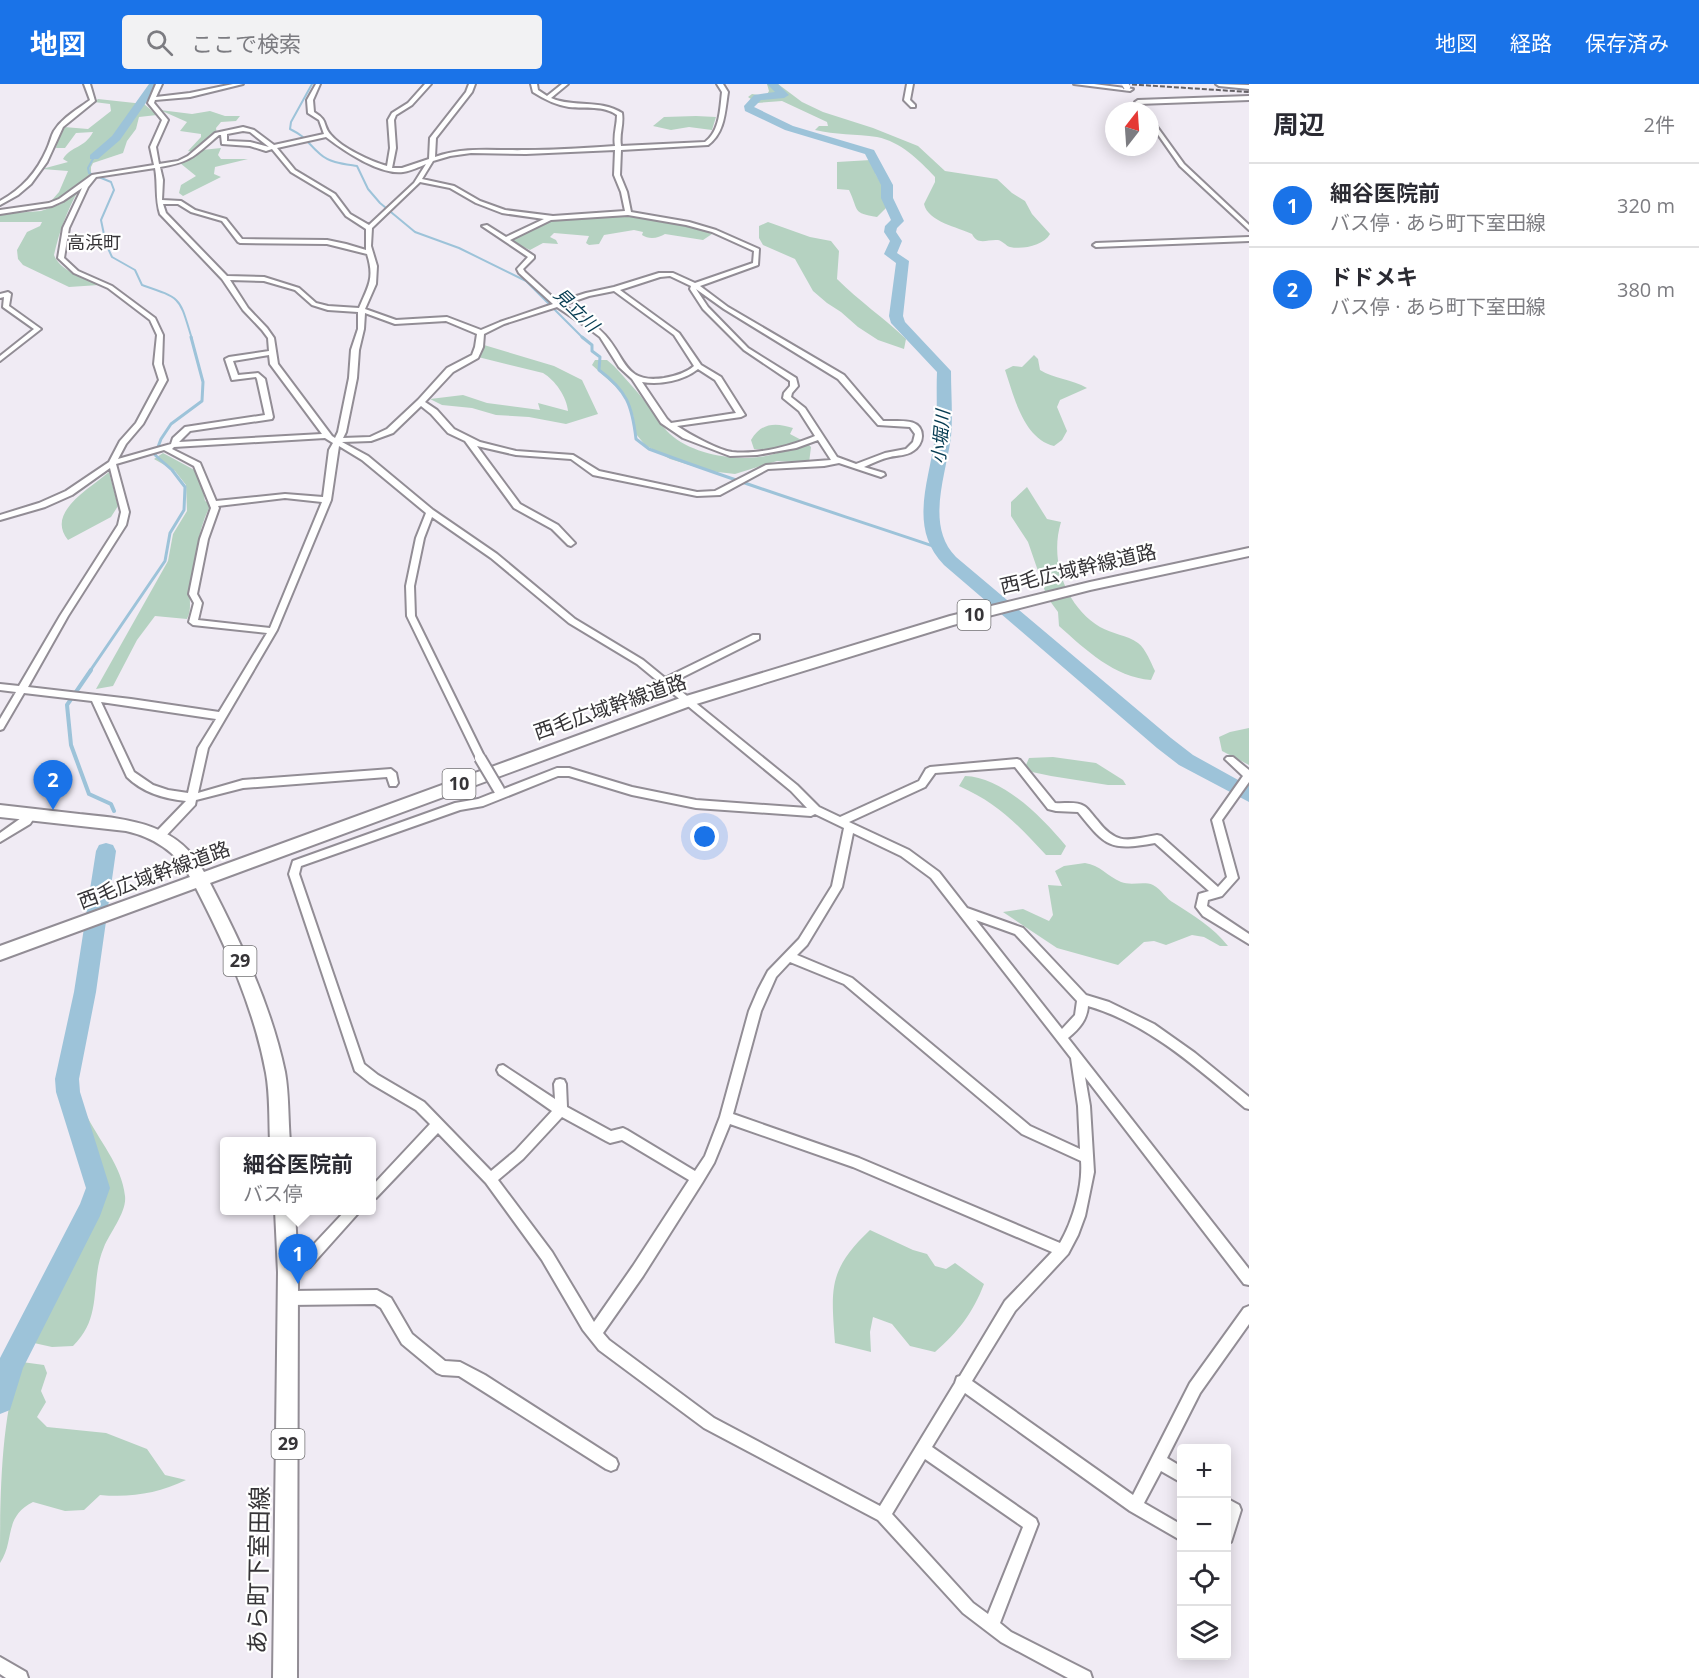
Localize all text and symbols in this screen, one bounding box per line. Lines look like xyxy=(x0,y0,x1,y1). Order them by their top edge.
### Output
search box xyxy=(122,15,542,69)
text: 地図 xyxy=(30,24,86,62)
icon: search xyxy=(143,26,176,59)
text: ここで検索 xyxy=(191,28,301,58)
text: 地図 xyxy=(1435,29,1477,57)
text: 経路 xyxy=(1510,29,1552,57)
text: 保存済み xyxy=(1585,29,1669,57)
north arrow xyxy=(1105,102,1159,156)
text: 周辺 xyxy=(1273,106,1325,142)
text: 2件 xyxy=(1644,111,1675,138)
text: 細谷医院前 xyxy=(1330,177,1440,207)
text: 1 xyxy=(1287,192,1298,219)
text: 320 m xyxy=(1617,192,1675,219)
text: バス停 · あら町下室田線 xyxy=(1330,209,1546,236)
district label: 高浜町 xyxy=(67,230,121,254)
text: ドドメキ xyxy=(1330,261,1418,291)
text: 2 xyxy=(1287,276,1298,303)
text: 380 m xyxy=(1617,276,1675,303)
water label: 見立川 xyxy=(549,282,606,338)
text: バス停 · あら町下室田線 xyxy=(1330,293,1546,320)
water label: 小堀川 xyxy=(926,407,954,465)
street label: 西毛広域幹線道路 xyxy=(997,537,1159,600)
road number: 10 xyxy=(958,600,990,630)
street label: 西毛広域幹線道路 xyxy=(530,668,690,745)
pin: 2 xyxy=(34,760,72,810)
road number: 10 xyxy=(442,769,476,799)
your location xyxy=(690,822,719,851)
street label: 西毛広域幹線道路 xyxy=(74,834,234,915)
road number: 29 xyxy=(224,946,256,976)
popup xyxy=(220,1137,376,1215)
text: 細谷医院前 xyxy=(243,1148,353,1178)
text: バス停 xyxy=(243,1180,303,1207)
pin: 1 xyxy=(278,1234,318,1284)
road number: 29 xyxy=(272,1429,304,1459)
map controls xyxy=(1177,1444,1231,1660)
button: + xyxy=(1177,1444,1231,1498)
street label: あら町下室田線 xyxy=(240,1486,275,1654)
button: − xyxy=(1177,1498,1231,1552)
button: locate xyxy=(1177,1552,1231,1606)
button: layers xyxy=(1177,1606,1231,1660)

